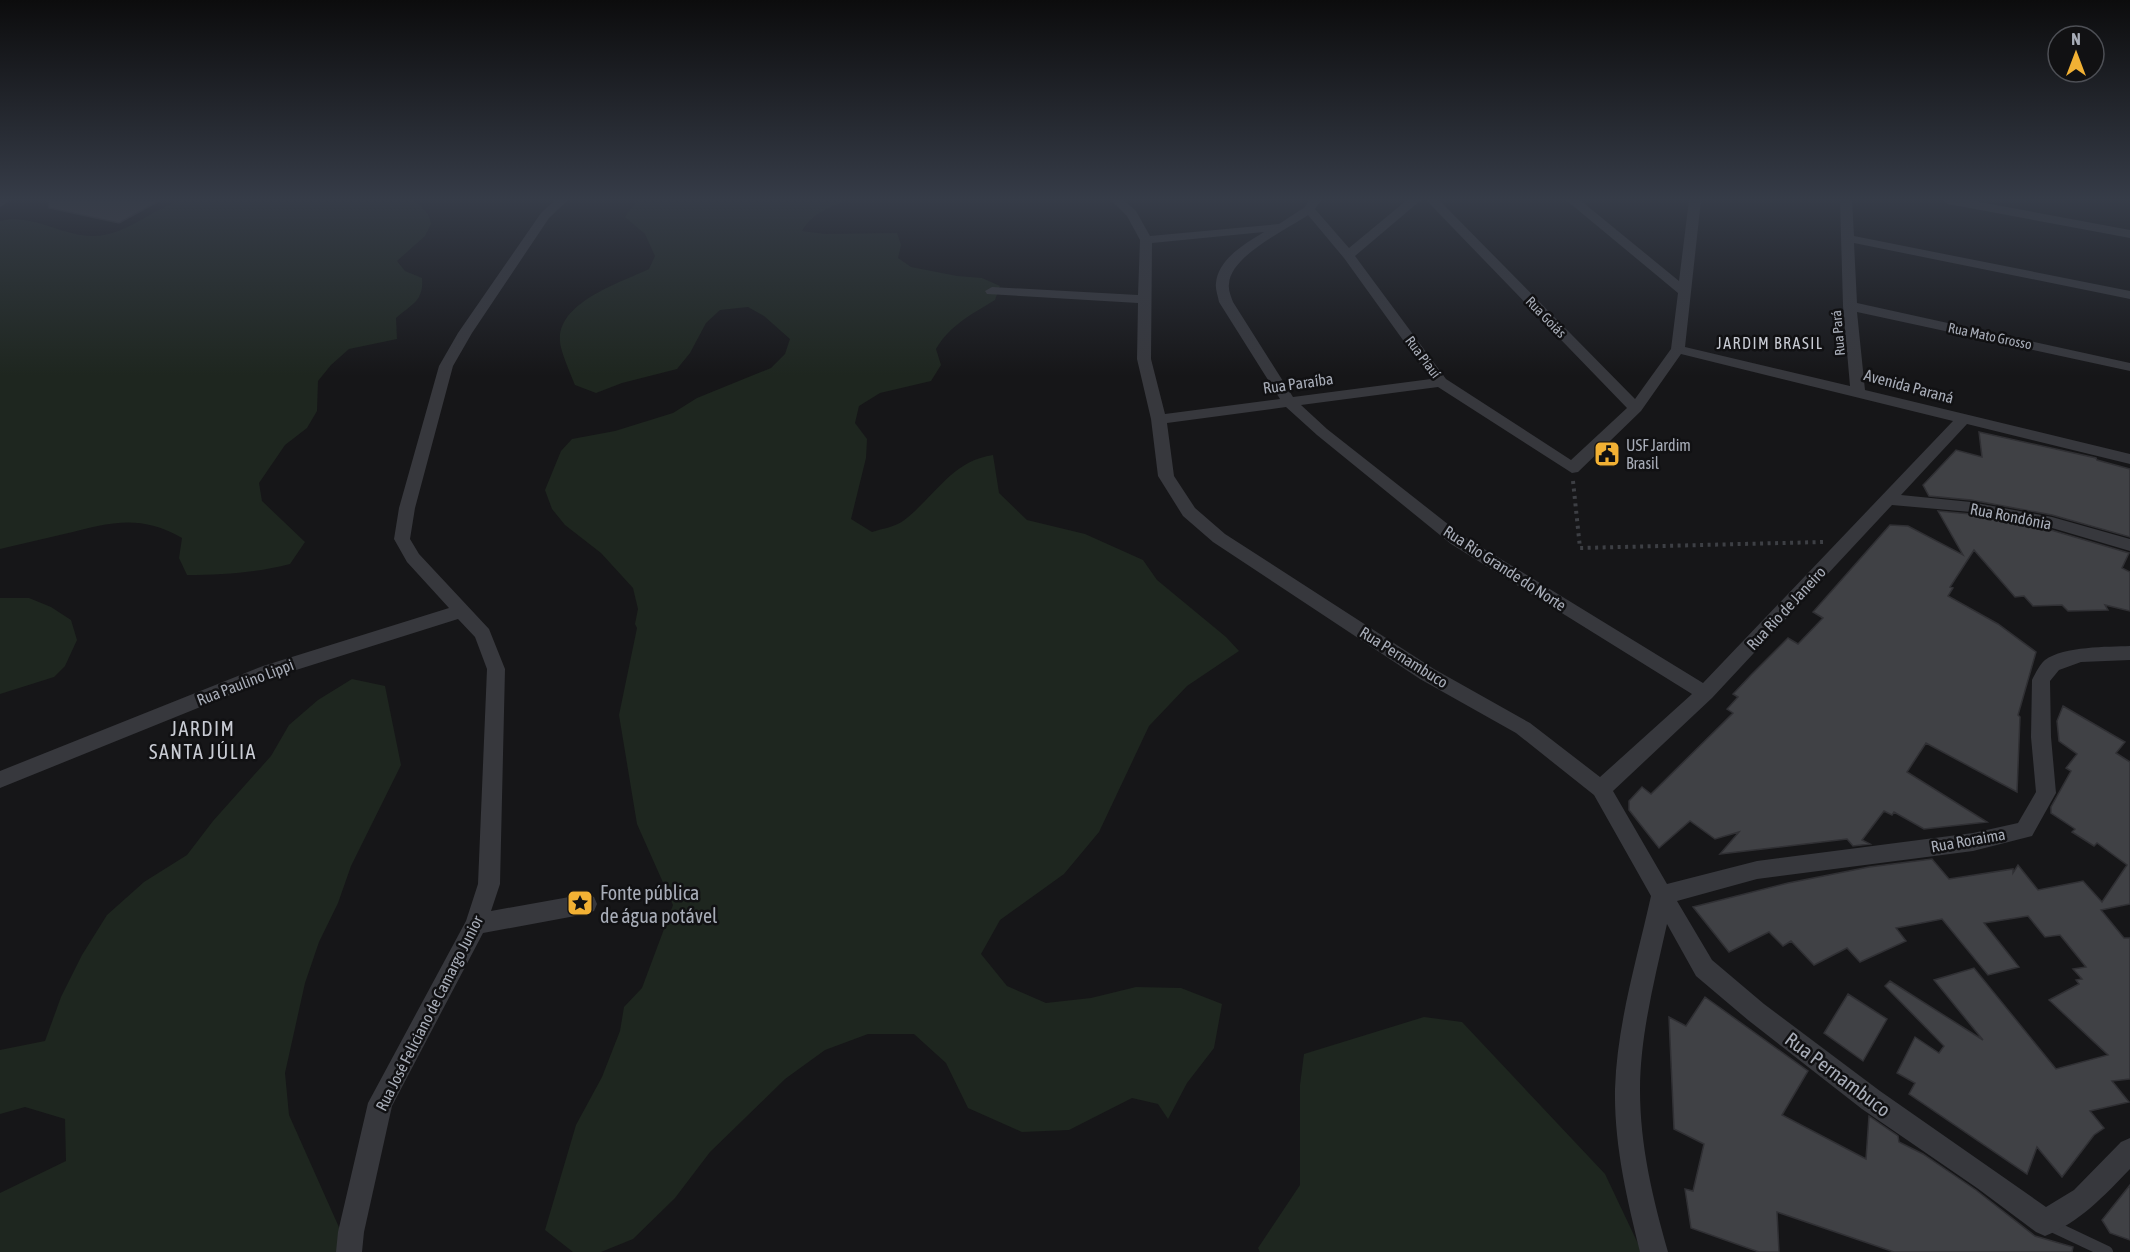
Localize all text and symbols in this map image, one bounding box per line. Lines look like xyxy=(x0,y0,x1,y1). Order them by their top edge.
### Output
north arrow xyxy=(2046,24,2106,84)
text: N xyxy=(2071,30,2081,48)
street label: Rua Goiás xyxy=(1523,293,1569,341)
street label: Rua Pará xyxy=(1828,310,1848,356)
street label: Rua Mato Grosso xyxy=(1947,319,2033,353)
street label: Rua Piauí xyxy=(1402,333,1444,381)
district label: JARDIM BRASIL xyxy=(1717,334,1823,352)
street label: Avenida Paraná xyxy=(1862,365,1956,407)
street label: Rua Paraíba xyxy=(1262,369,1334,397)
place label: USF Jardim Brasil xyxy=(1626,436,1691,472)
public building icon: USF Jardim Brasil xyxy=(1592,439,1622,469)
street label: Rua Rondônia xyxy=(1969,499,2053,533)
street label: Rua Rio Grande do Norte xyxy=(1440,522,1570,614)
street label: Rua Rio de Janeiro xyxy=(1743,563,1829,653)
street label: Rua Pernambuco xyxy=(1357,623,1451,691)
street label: Rua Paulino Lippi xyxy=(194,655,296,710)
district label: JARDIM SANTA JÚLIA xyxy=(149,717,257,763)
street label: Rua Roraima xyxy=(1929,825,2007,855)
place label: Fonte pública de água potável xyxy=(600,881,718,927)
place icon: Fonte pública de água potável xyxy=(565,888,595,918)
street label: Rua José Feliciano de Camargo Junior xyxy=(372,912,487,1114)
street label: Rua Pernambuco xyxy=(1781,1027,1895,1121)

